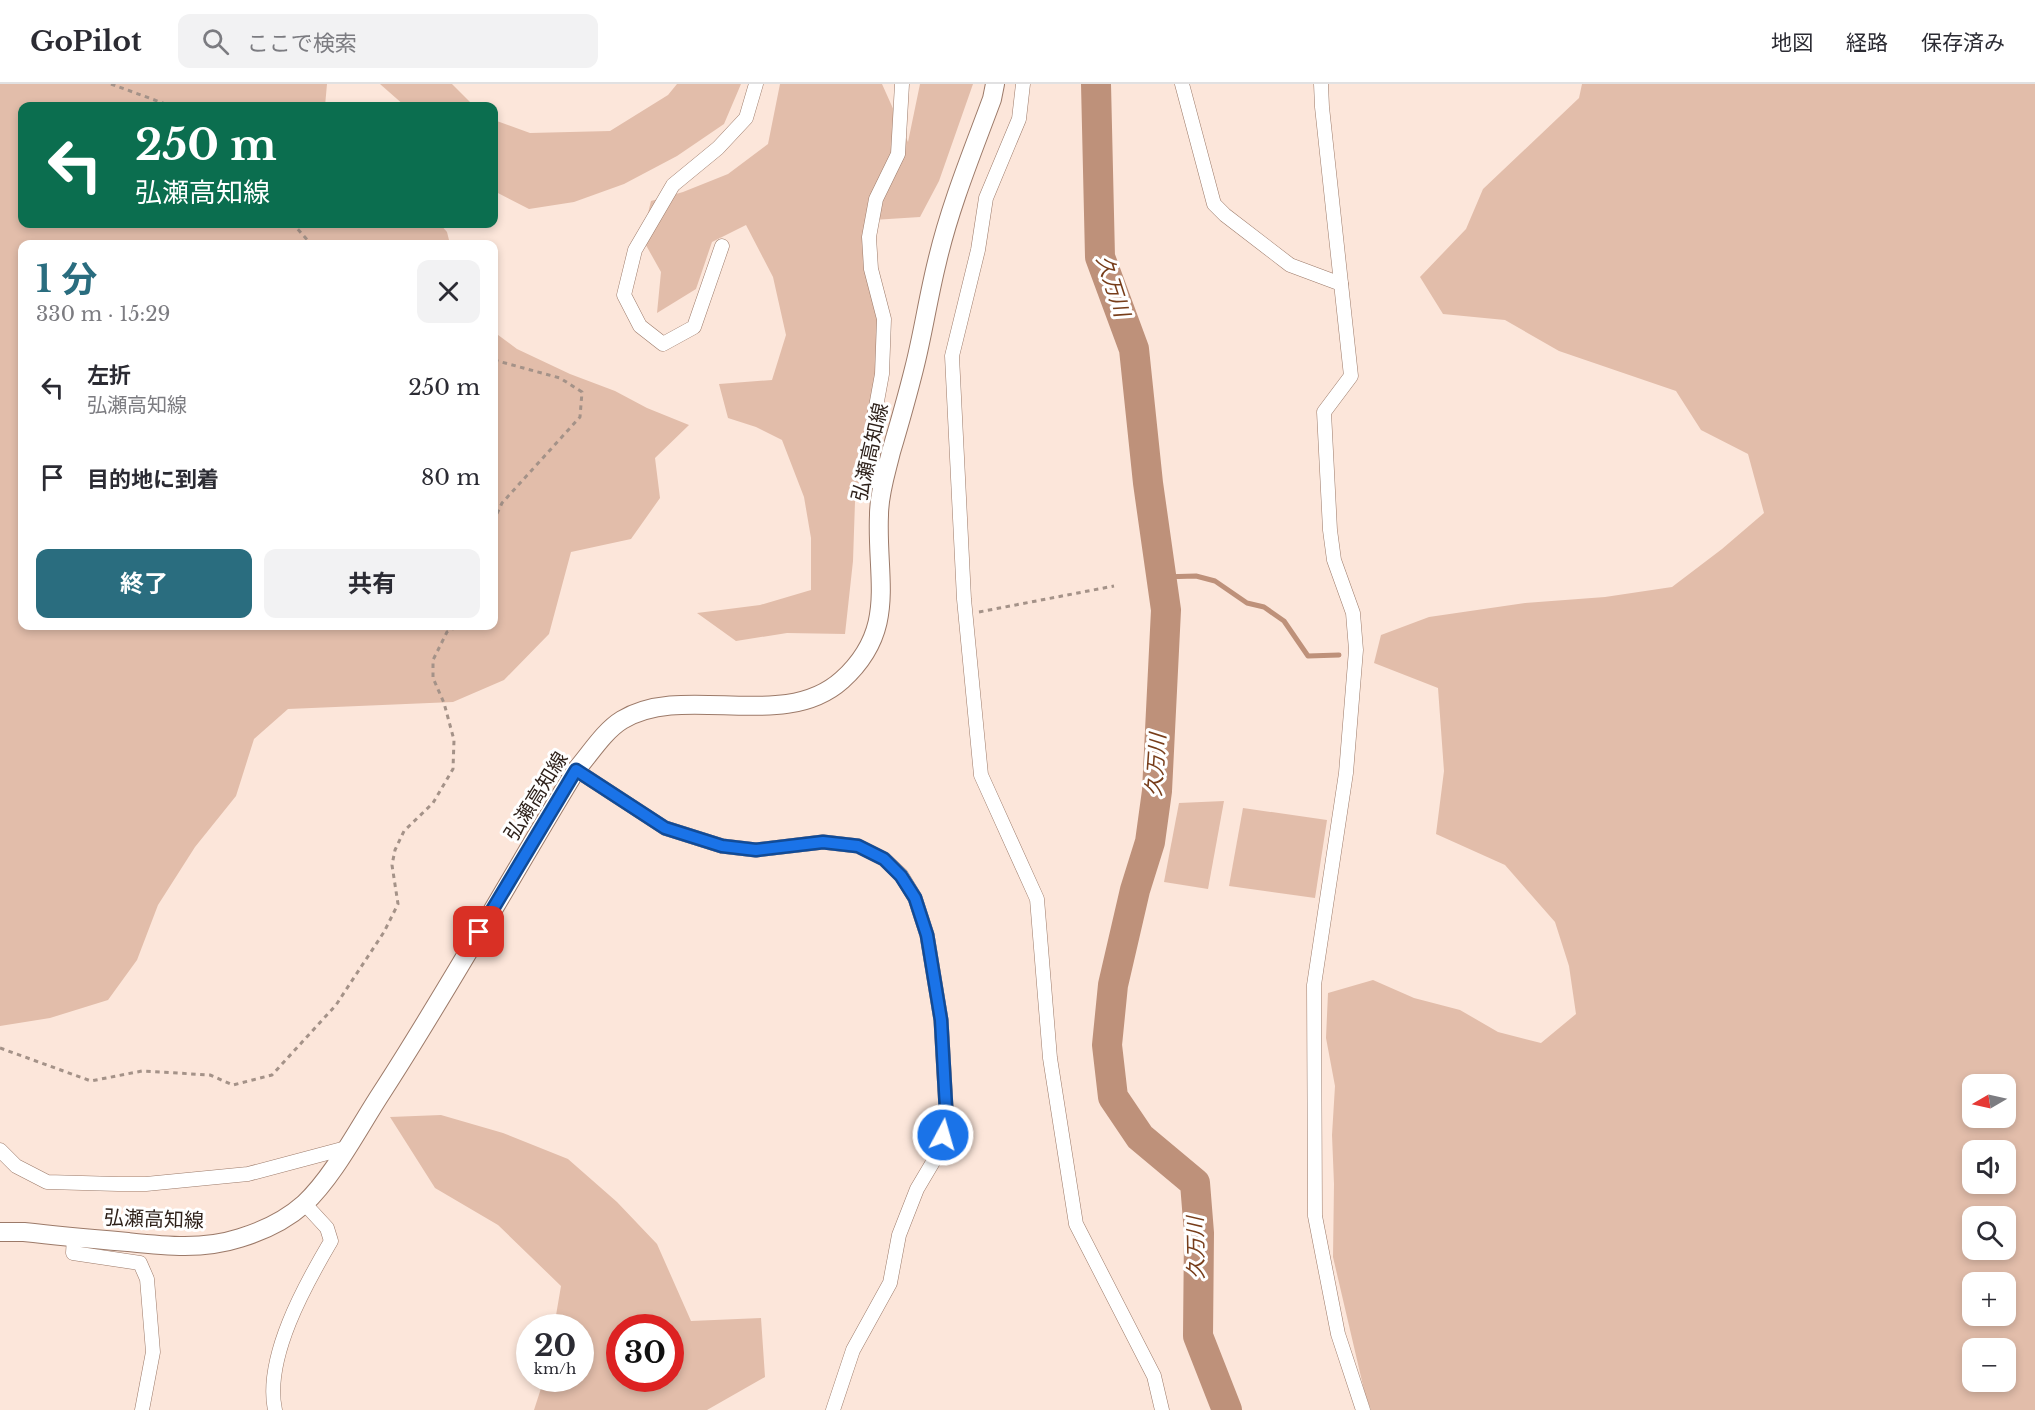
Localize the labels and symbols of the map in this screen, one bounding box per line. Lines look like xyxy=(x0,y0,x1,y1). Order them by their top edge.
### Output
water label: 久万川 xyxy=(1091,252,1136,322)
street label: 弘瀬高知線 xyxy=(847,401,893,503)
water label: 久万川 xyxy=(1141,731,1171,797)
street label: 弘瀬高知線 xyxy=(499,747,573,845)
pin xyxy=(453,906,504,957)
north arrow xyxy=(1962,1074,2016,1128)
position arrow xyxy=(911,1103,975,1167)
street label: 弘瀬高知線 xyxy=(104,1205,204,1233)
water label: 久万川 xyxy=(1182,1214,1210,1280)
speed limit sign: 30 xyxy=(606,1314,684,1392)

